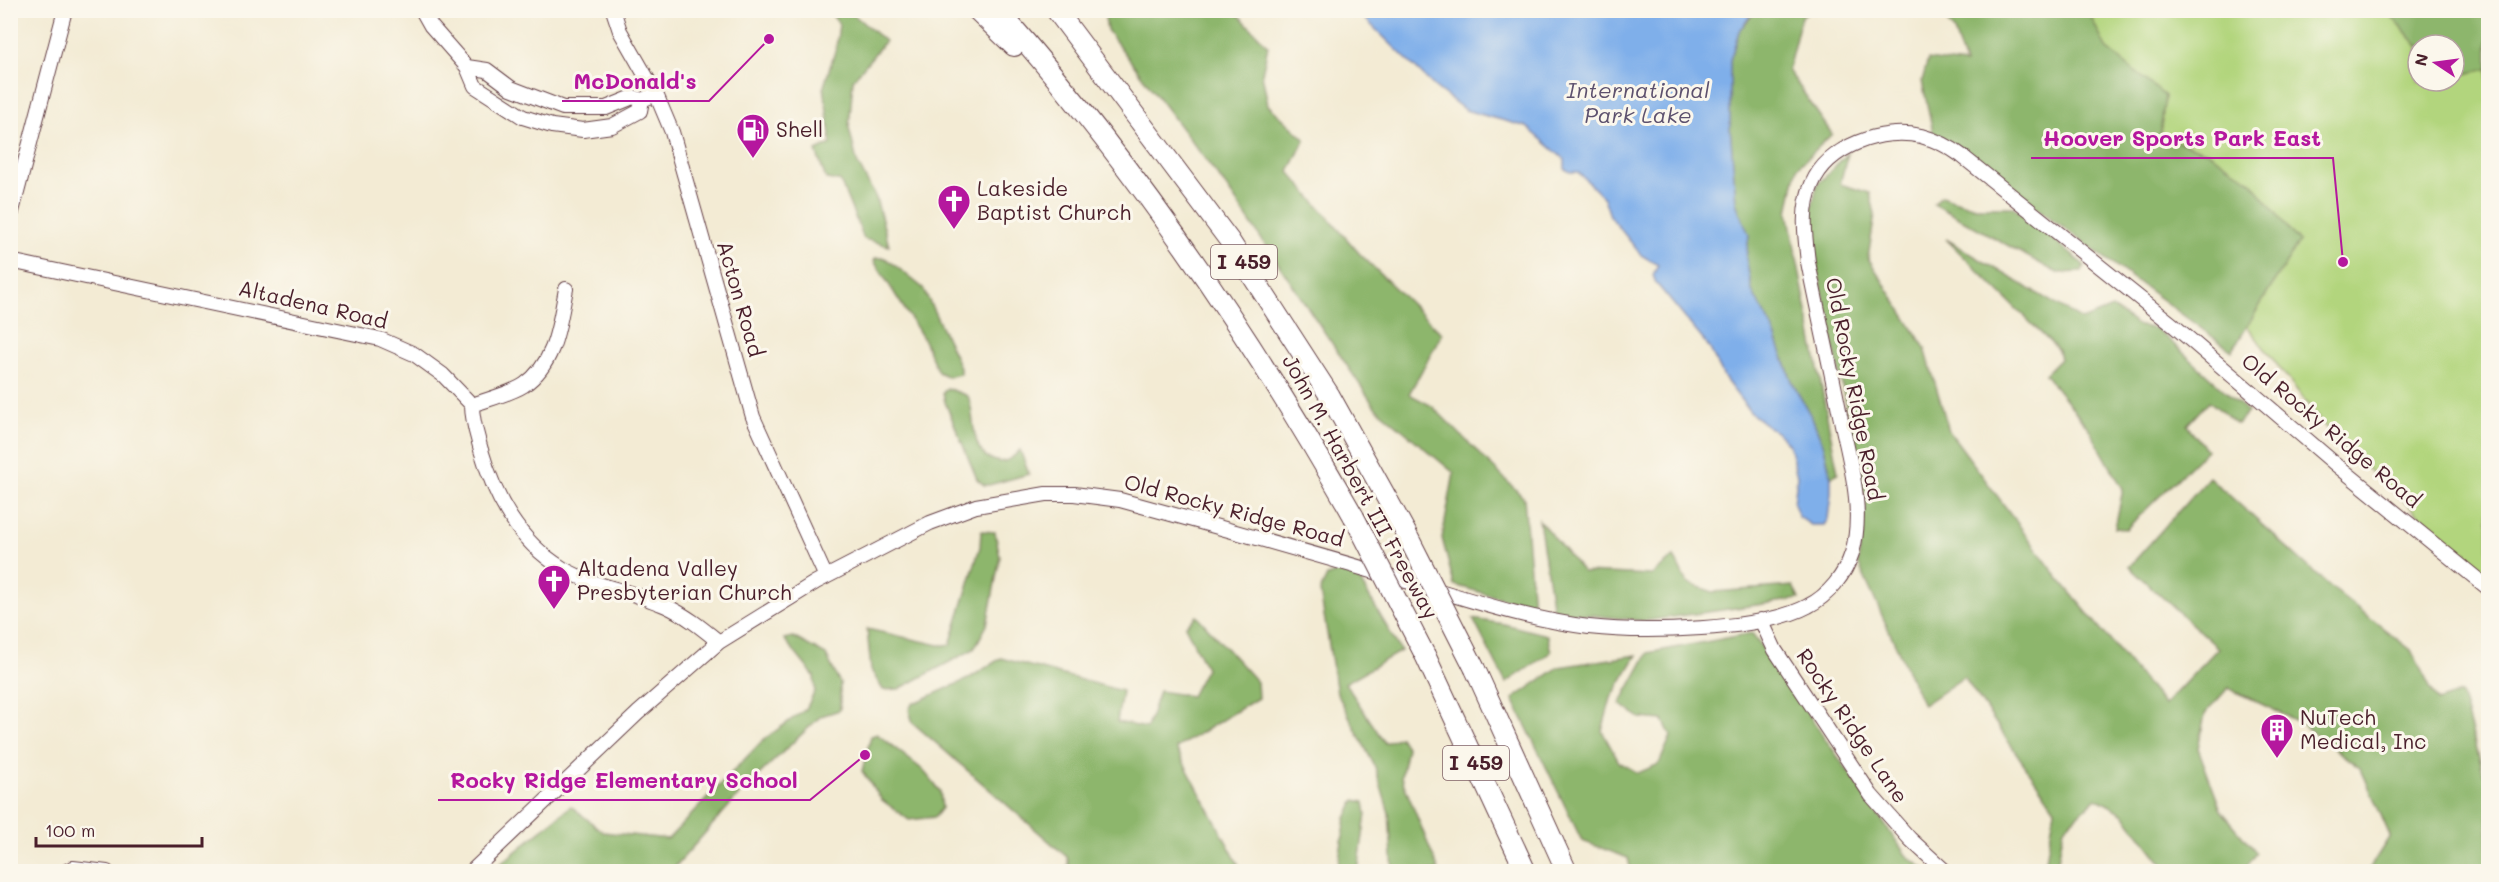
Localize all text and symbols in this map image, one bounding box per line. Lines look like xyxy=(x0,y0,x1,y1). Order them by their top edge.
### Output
north arrow xyxy=(2406,33,2466,93)
text: N xyxy=(2409,51,2432,68)
callout: McDonald's xyxy=(562,61,709,101)
text: McDonald's xyxy=(573,66,697,95)
water label: International Park Lake xyxy=(1567,75,1710,129)
fuel station icon: Shell xyxy=(735,112,771,159)
place label: Shell xyxy=(776,115,823,142)
callout: Hoover Sports Park East xyxy=(2031,118,2333,158)
text: Hoover Sports Park East xyxy=(2043,123,2321,152)
place label: Lakeside Baptist Church xyxy=(977,174,1131,225)
church icon: Lakeside Baptist Church xyxy=(936,183,972,230)
street label: Acton Road xyxy=(712,238,771,360)
road number: I 459 xyxy=(1211,245,1277,279)
street label: Altadena Road xyxy=(236,273,391,334)
street label: Old Rocky Ridge Road xyxy=(1821,275,1890,502)
street label: Old Rocky Ridge Road xyxy=(2237,347,2427,513)
street label: John M. Harbert III Freeway xyxy=(1277,349,1445,623)
street label: Old Rocky Ridge Road xyxy=(1122,467,1347,552)
place label: Altadena Valley Presbyterian Church xyxy=(577,554,792,605)
church icon: Altadena Valley Presbyterian Church xyxy=(536,563,572,610)
street label: Rocky Ridge Lane xyxy=(1791,643,1915,808)
place label: NuTech Medical, Inc xyxy=(2300,703,2426,754)
building icon: NuTech Medical, Inc xyxy=(2259,712,2295,759)
road number: I 459 xyxy=(1443,746,1509,780)
callout: Rocky Ridge Elementary School xyxy=(438,760,810,800)
text: Rocky Ridge Elementary School xyxy=(450,765,798,794)
scale bar xyxy=(36,810,202,848)
text: 100 m xyxy=(45,818,95,842)

